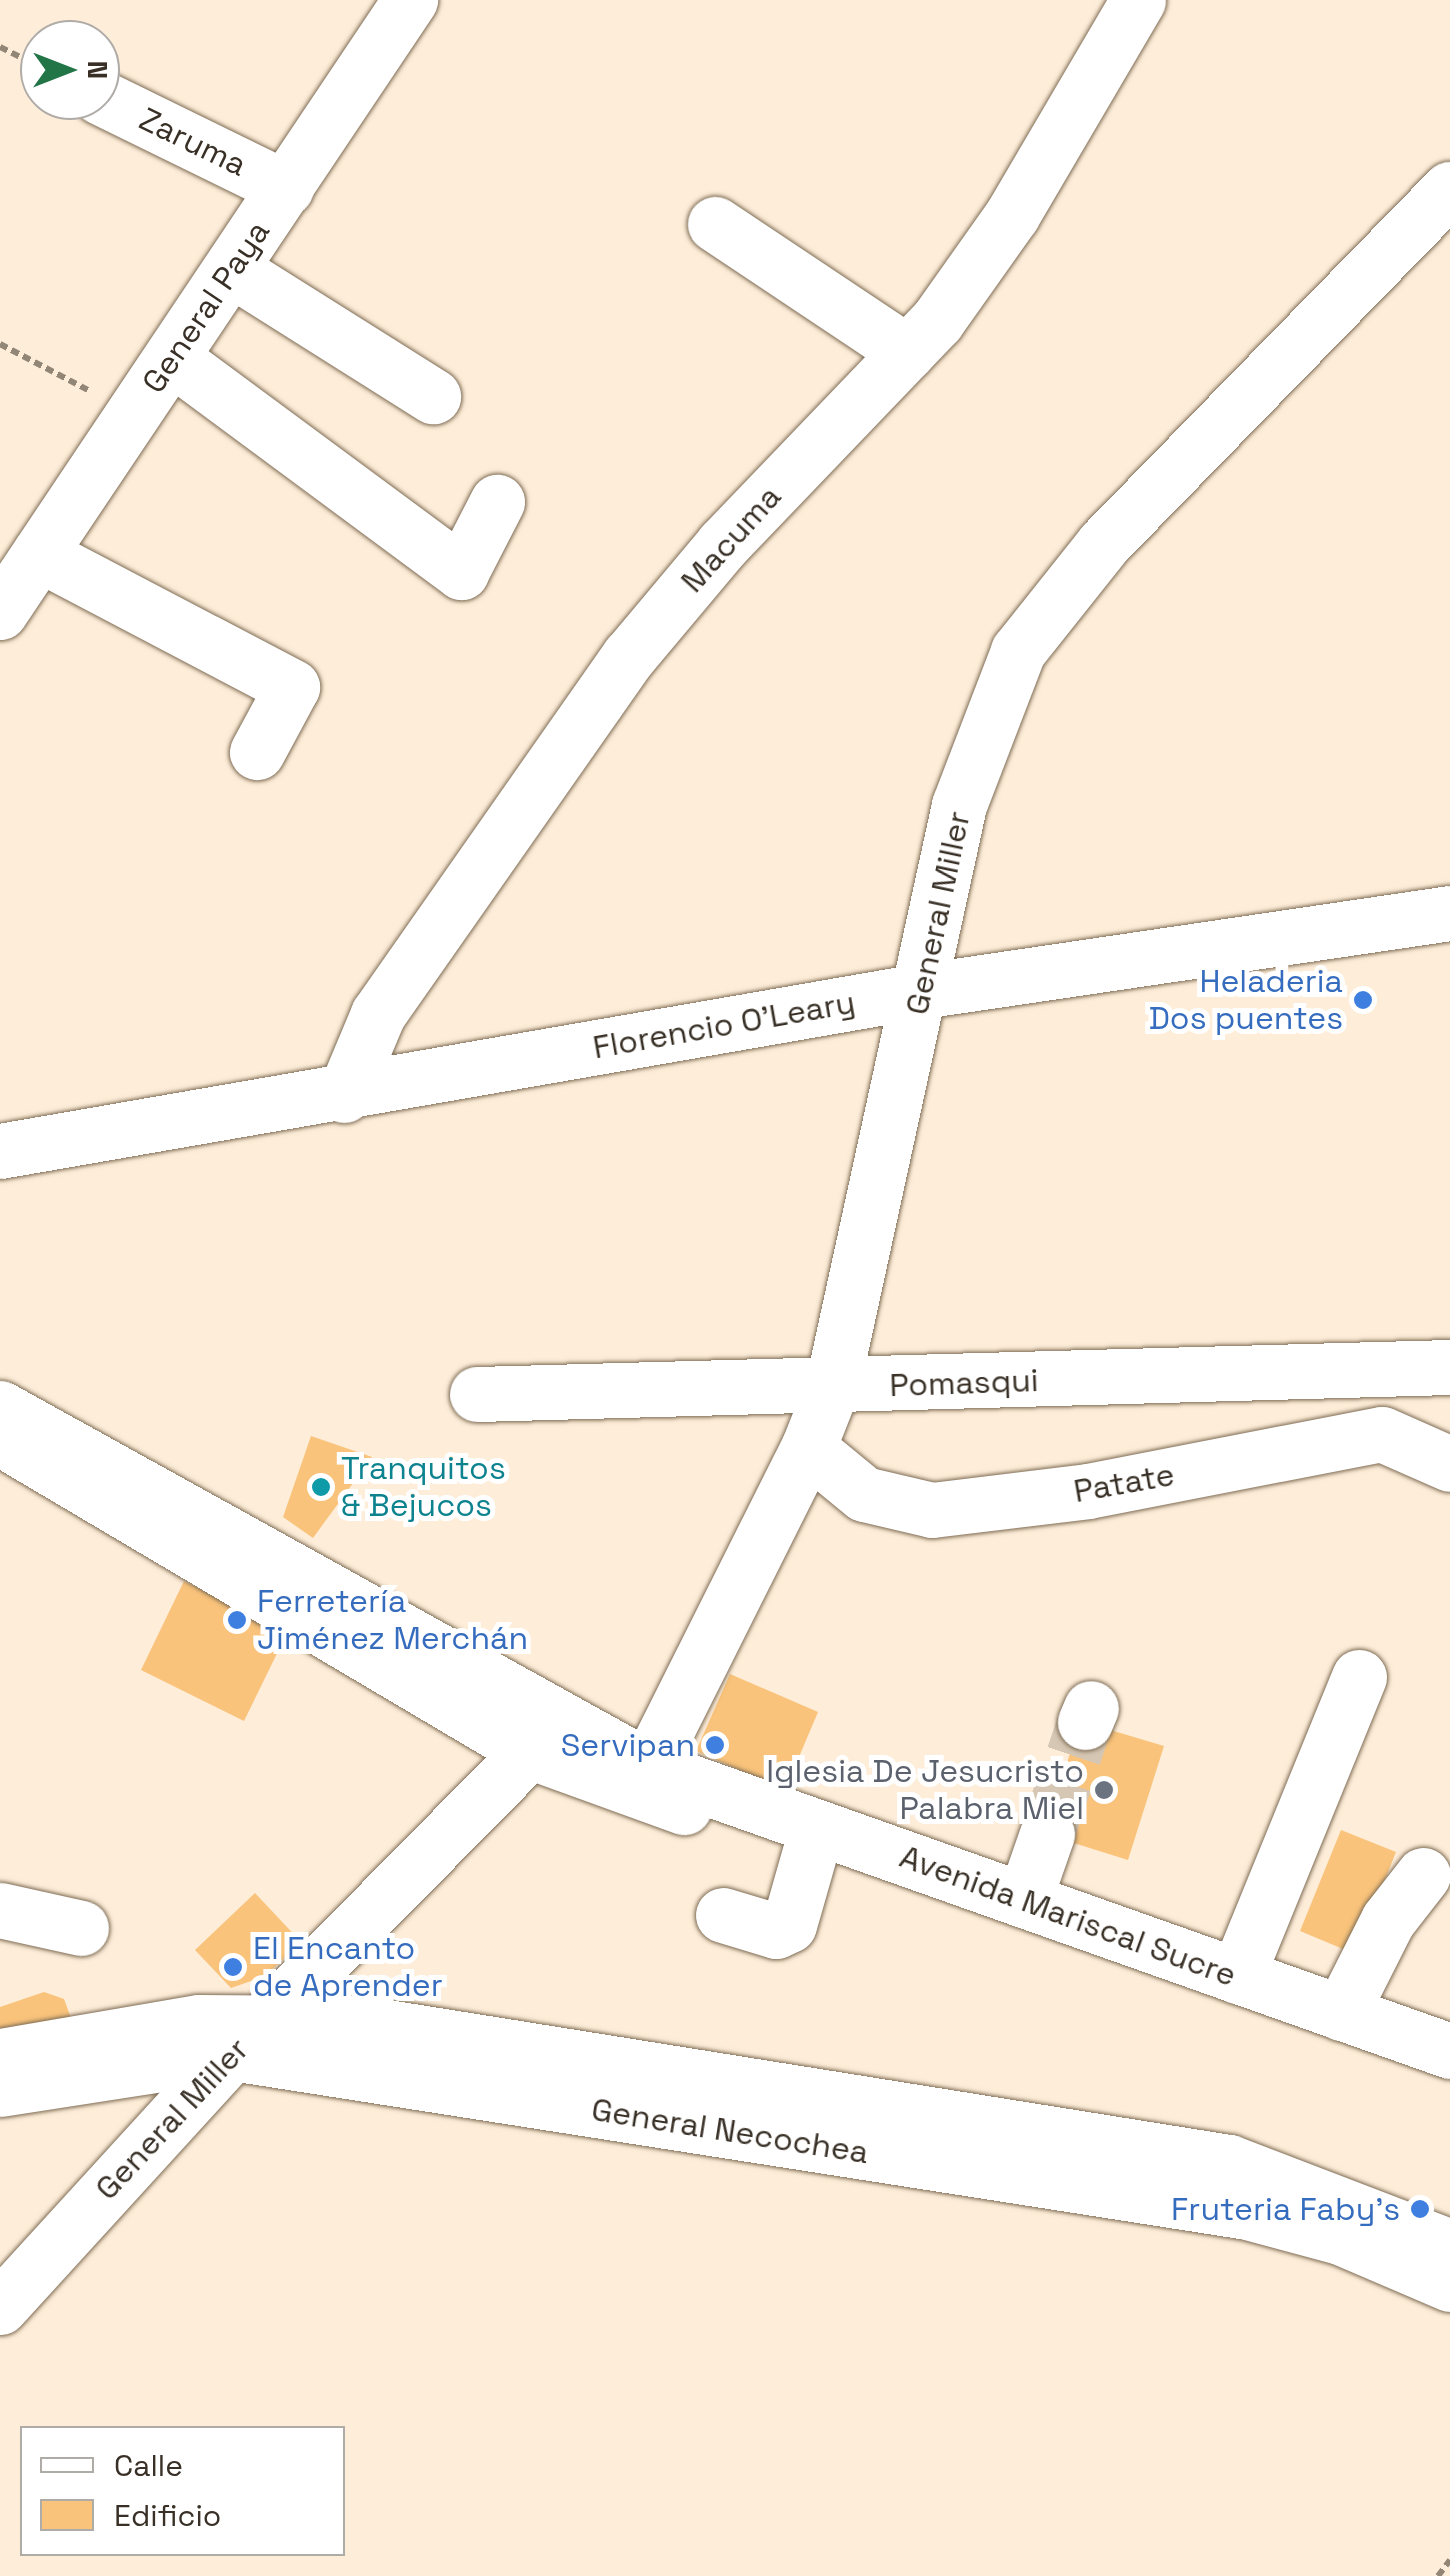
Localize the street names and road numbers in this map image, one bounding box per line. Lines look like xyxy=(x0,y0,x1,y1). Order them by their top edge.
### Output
street label: Zaruma xyxy=(133,100,253,184)
street label: General Paya xyxy=(134,214,278,400)
street label: Macuma xyxy=(673,478,789,600)
street label: General Miller xyxy=(898,808,978,1018)
street label: Florencio O'Leary xyxy=(590,983,858,1067)
street label: Pomasqui xyxy=(889,1361,1039,1405)
street label: Patate xyxy=(1071,1455,1177,1511)
street label: Avenida Mariscal Sucre xyxy=(895,1837,1241,1995)
street label: General Miller xyxy=(87,2030,257,2208)
street label: General Necochea xyxy=(589,2090,871,2172)

